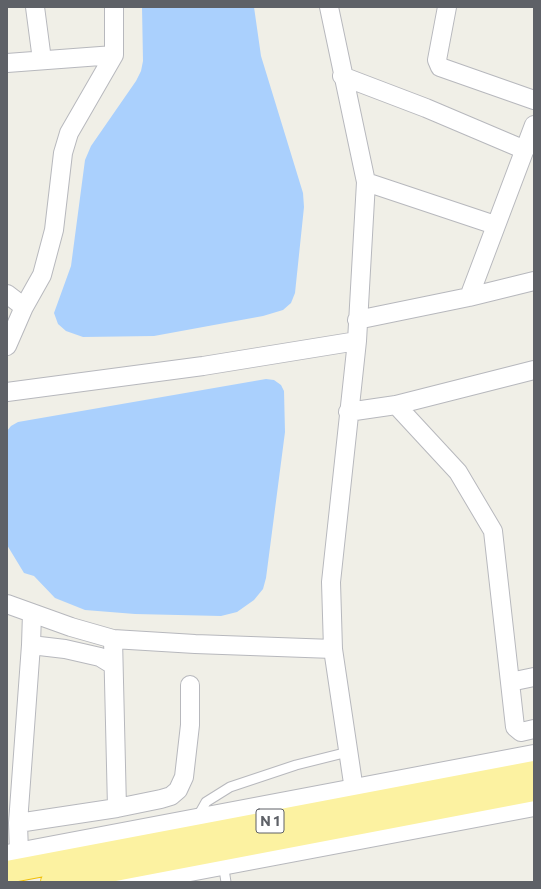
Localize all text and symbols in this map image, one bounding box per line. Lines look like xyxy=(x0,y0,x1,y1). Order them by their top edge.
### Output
road number: N 1 xyxy=(256,809,284,833)

